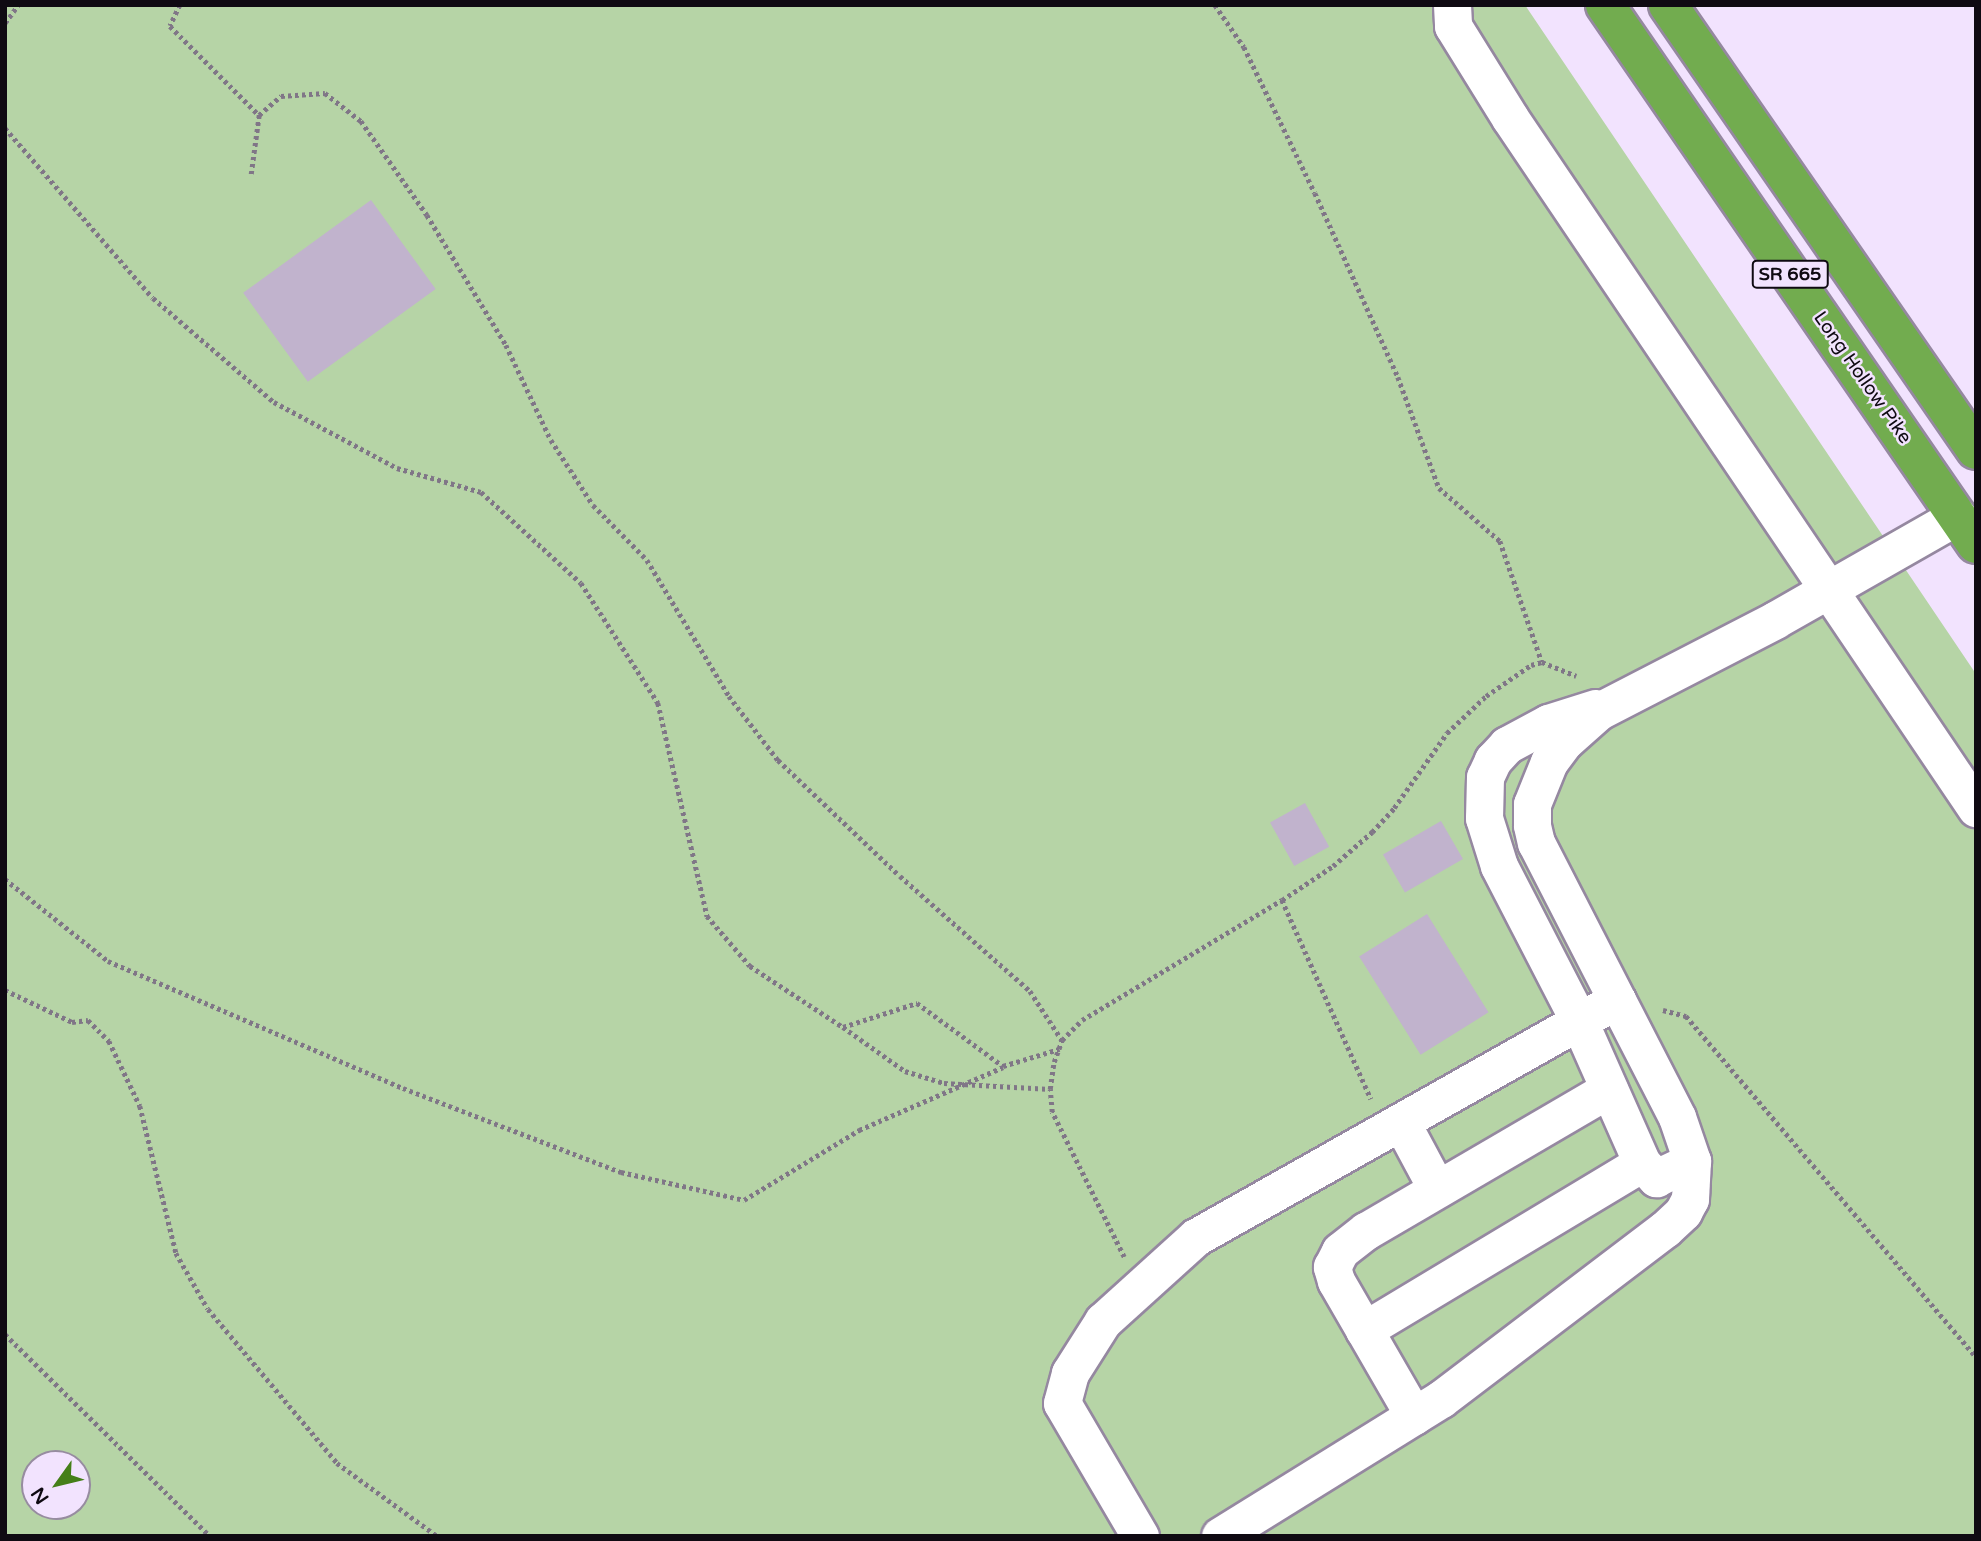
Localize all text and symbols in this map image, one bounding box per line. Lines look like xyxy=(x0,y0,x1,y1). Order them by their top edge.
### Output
road number: SR 665 xyxy=(1752,260,1828,288)
street label: Long Hollow Pike xyxy=(1808,308,1916,448)
north arrow xyxy=(21,1450,91,1520)
text: N xyxy=(27,1483,54,1508)

